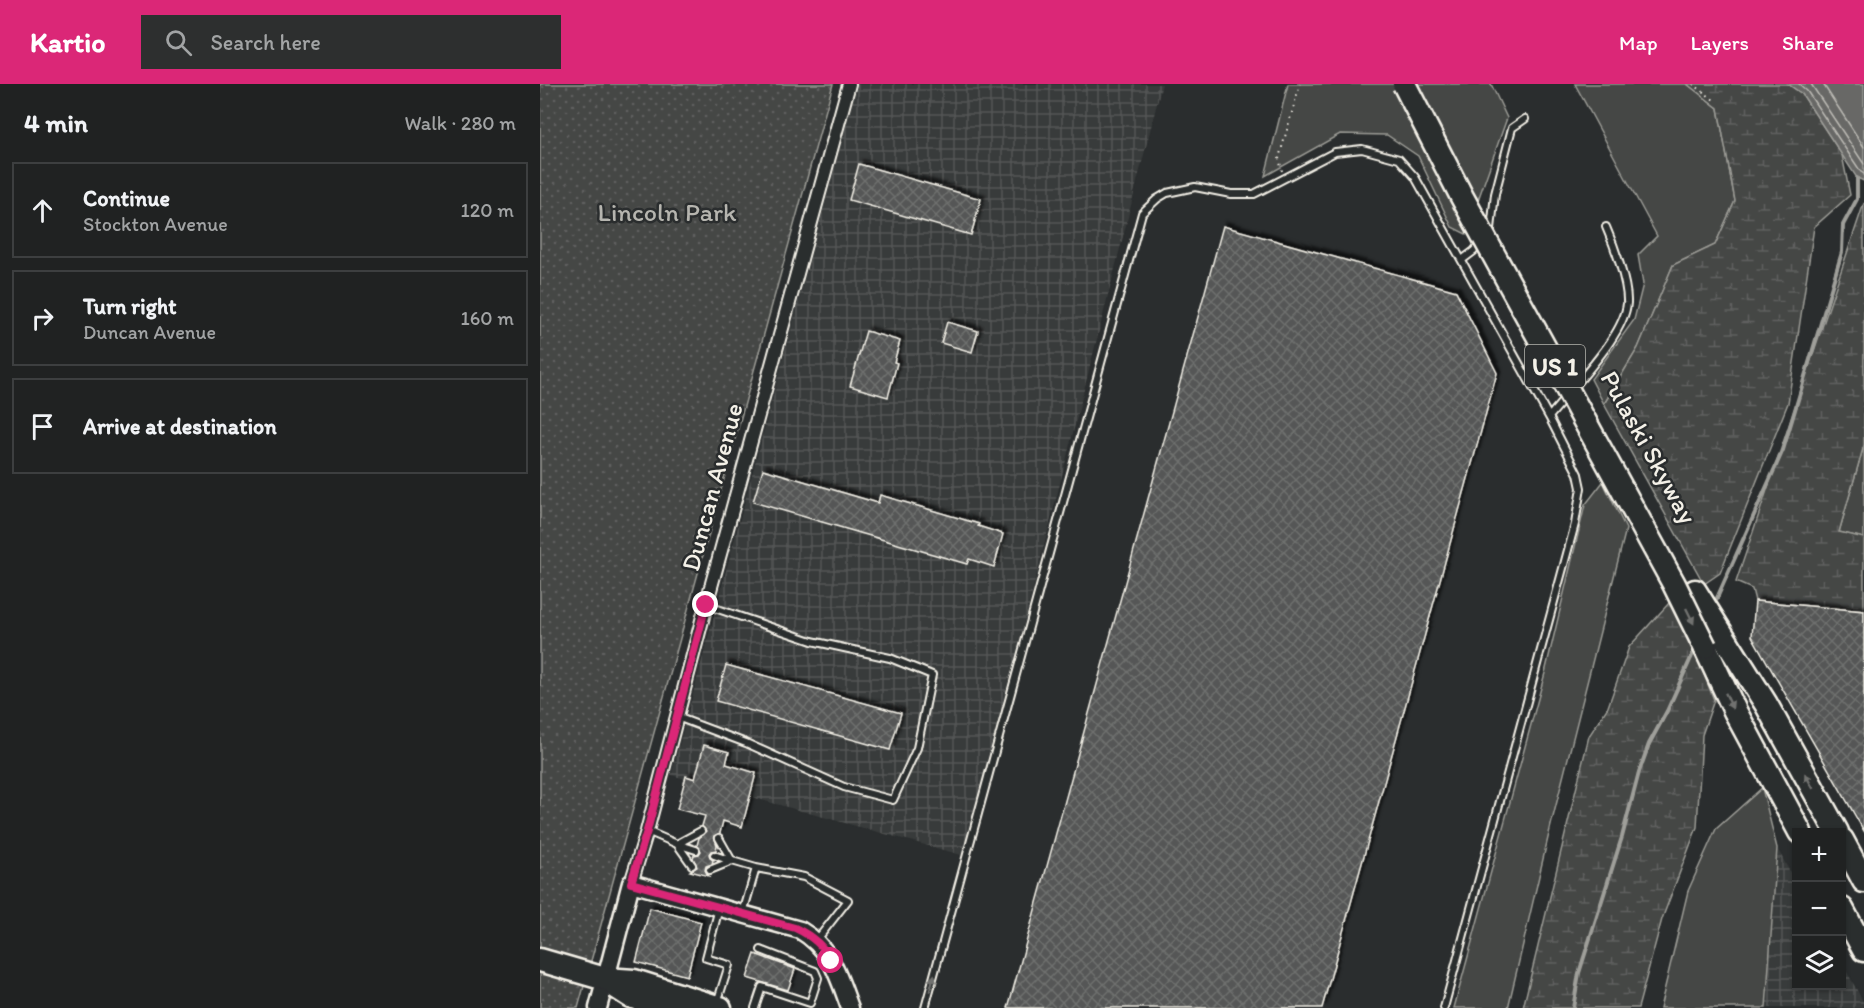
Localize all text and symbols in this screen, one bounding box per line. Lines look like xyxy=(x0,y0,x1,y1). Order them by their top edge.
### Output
search box xyxy=(141,15,561,69)
text: Kartio xyxy=(30,25,105,59)
icon: search xyxy=(162,26,195,59)
text: Search here xyxy=(210,29,321,56)
text: Map xyxy=(1619,30,1658,55)
text: Layers xyxy=(1691,30,1749,55)
text: Share xyxy=(1782,30,1834,55)
text: 4 min xyxy=(24,107,88,139)
text: Walk · 280 m xyxy=(404,111,516,135)
text: Continue xyxy=(83,185,170,212)
icon: ahead xyxy=(26,194,59,227)
park label: Lincoln Park xyxy=(598,196,737,228)
text: 120 m xyxy=(461,198,514,222)
text: Stockton Avenue xyxy=(83,212,228,236)
text: Turn right xyxy=(83,293,177,320)
icon: right xyxy=(26,302,59,335)
text: 160 m xyxy=(461,306,514,330)
text: Duncan Avenue xyxy=(83,320,216,344)
road number: US 1 xyxy=(1525,345,1585,387)
street label: Pulaski Skyway xyxy=(1594,365,1704,529)
street label: Duncan Avenue xyxy=(674,399,750,575)
icon: arrive xyxy=(26,410,59,443)
text: Arrive at destination xyxy=(83,413,277,440)
route end xyxy=(692,591,718,617)
one-way arrow xyxy=(1686,608,1695,625)
one-way arrow xyxy=(1725,692,1734,709)
one-way arrow xyxy=(1804,772,1814,789)
map controls xyxy=(1792,828,1846,990)
button: + xyxy=(1792,828,1846,882)
button: − xyxy=(1792,882,1846,936)
button: layers xyxy=(1792,936,1846,990)
route start xyxy=(817,947,843,973)
one-way arrow xyxy=(927,974,937,993)

